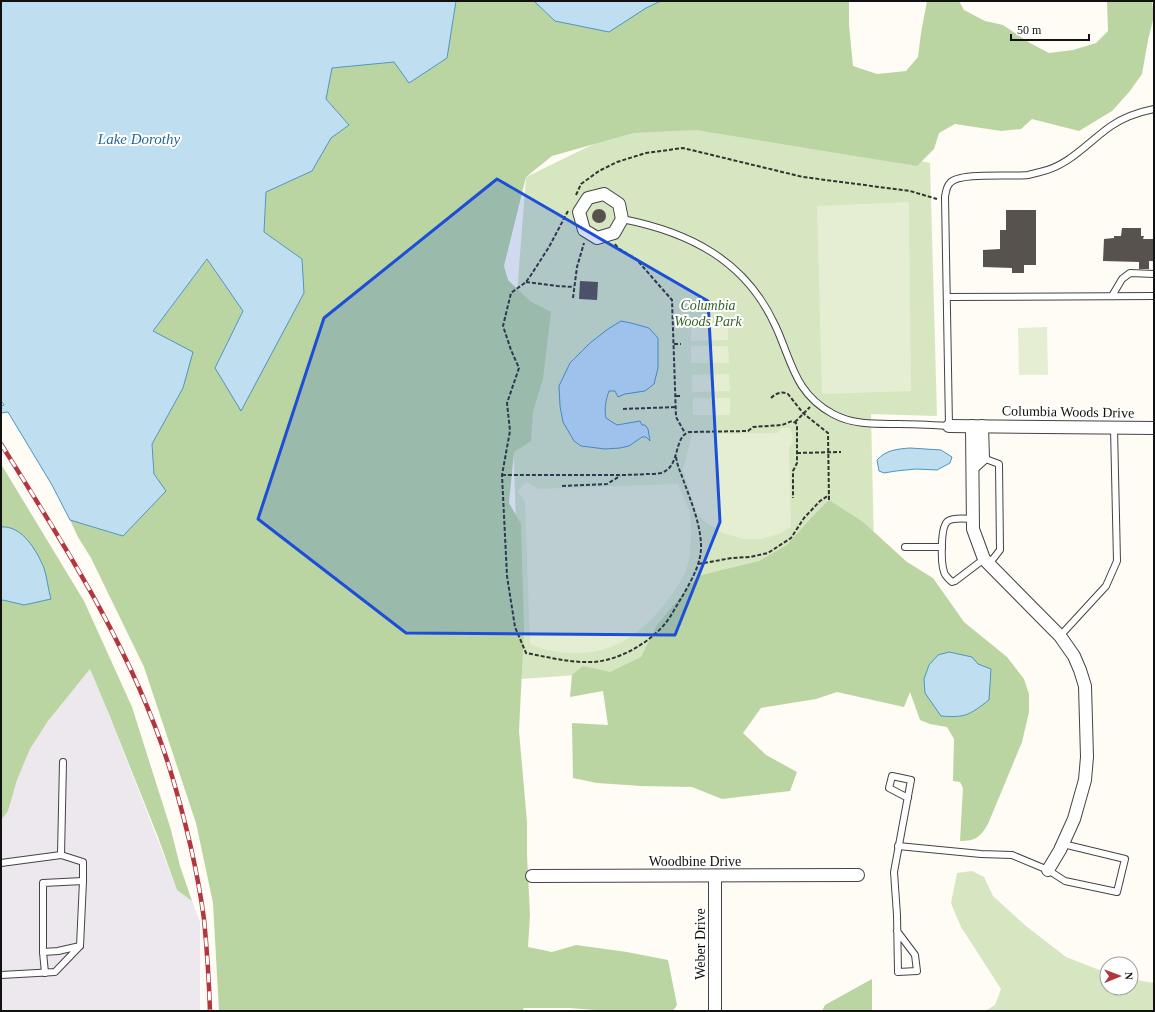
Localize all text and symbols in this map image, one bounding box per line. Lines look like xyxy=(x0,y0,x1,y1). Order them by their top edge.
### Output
scale bar xyxy=(1011,16,1089,42)
text: 50 m xyxy=(1017,23,1042,37)
water label: Lake Dorothy xyxy=(97,131,181,147)
park label: Columbia Woods Park xyxy=(674,298,743,329)
street label: Columbia Woods Drive xyxy=(1002,403,1134,421)
street label: Woodbine Drive xyxy=(649,854,741,869)
street label: Weber Drive xyxy=(693,908,708,980)
north arrow xyxy=(1099,956,1139,996)
text: N xyxy=(1123,972,1135,980)

